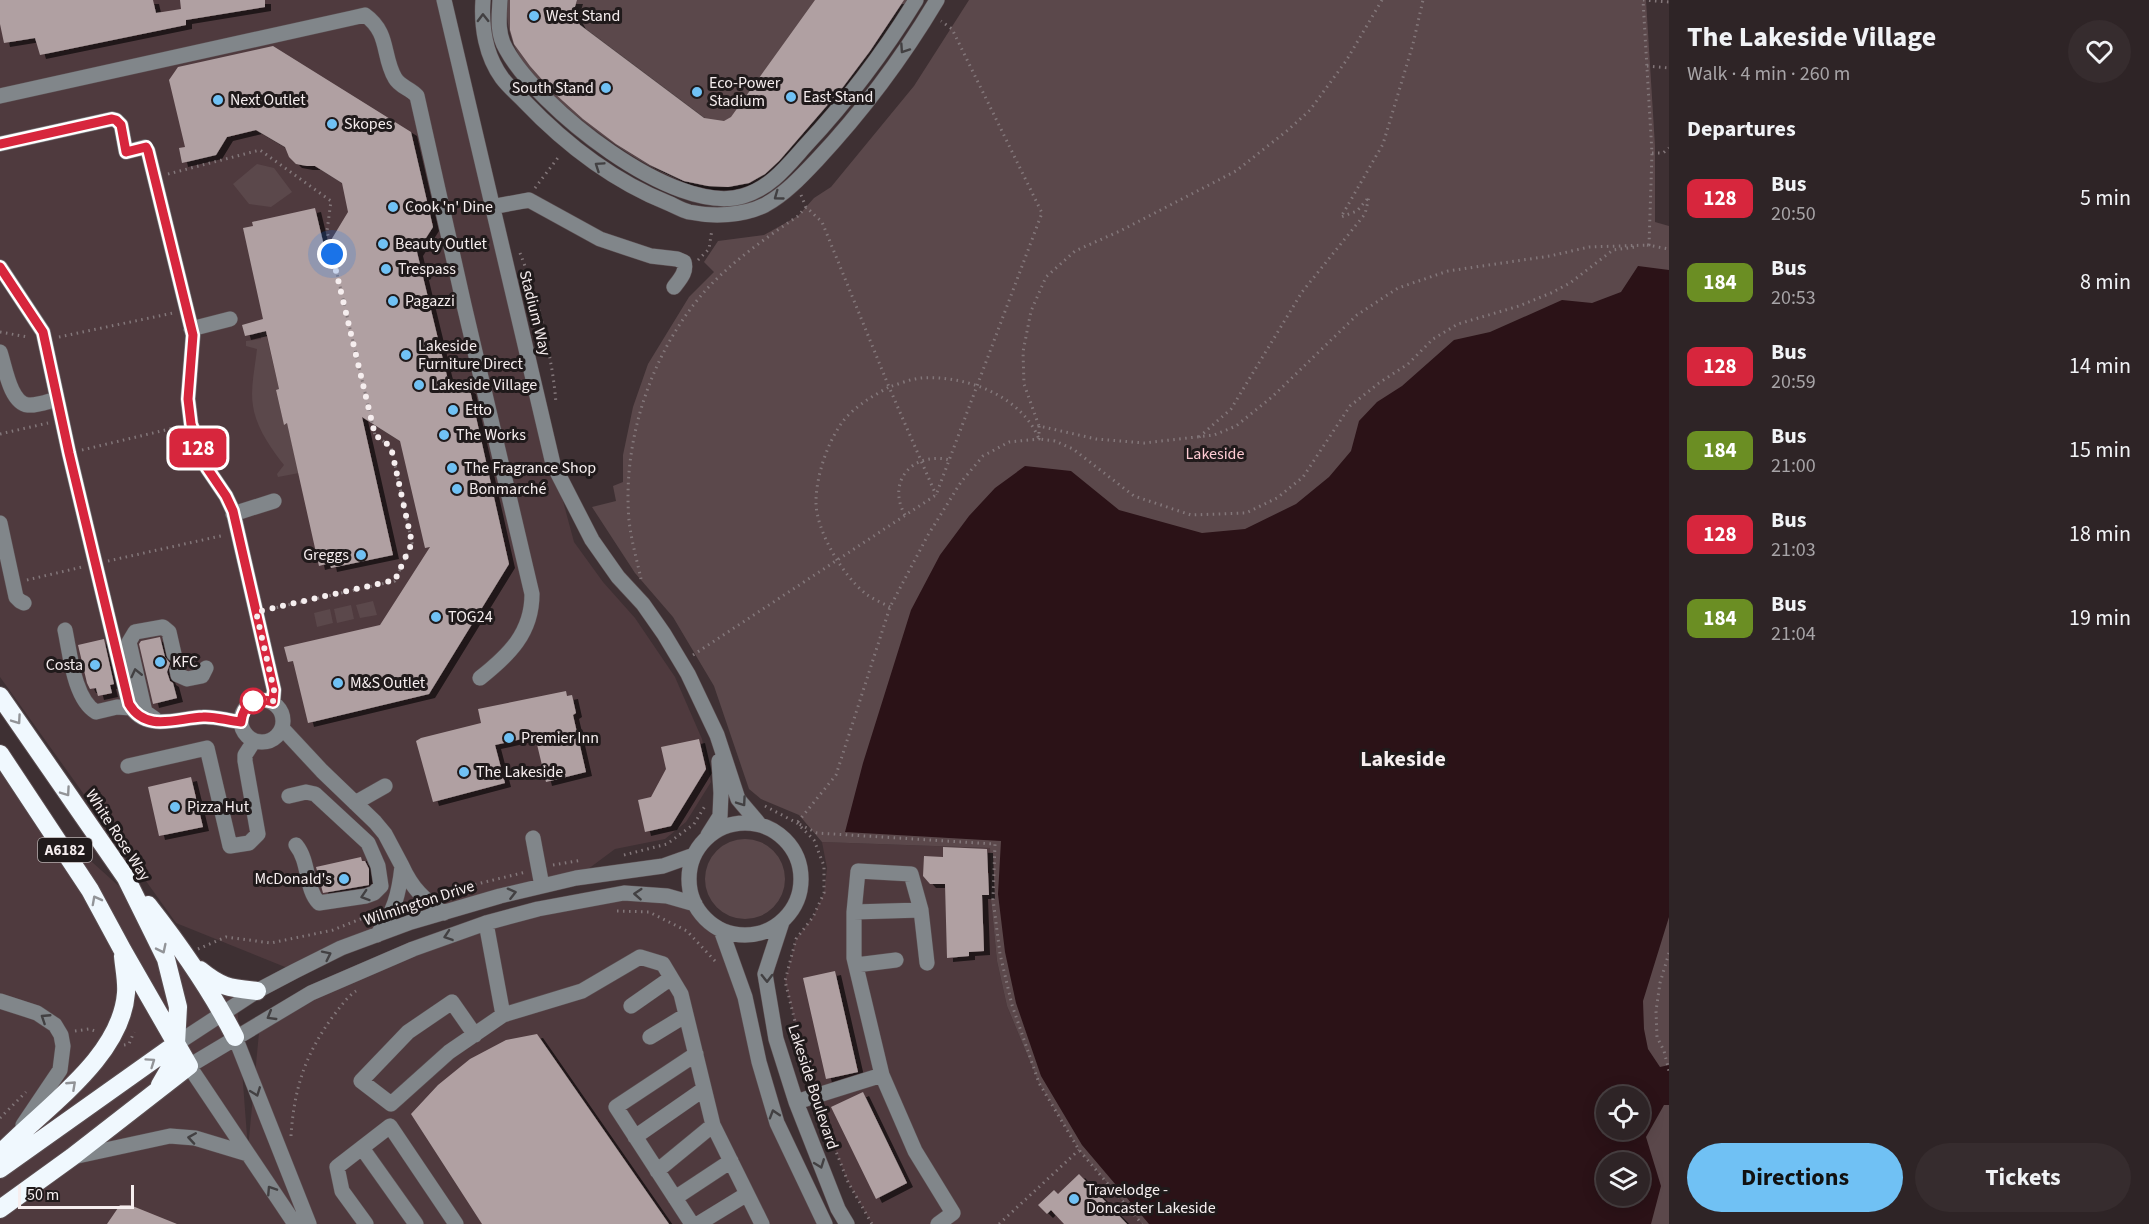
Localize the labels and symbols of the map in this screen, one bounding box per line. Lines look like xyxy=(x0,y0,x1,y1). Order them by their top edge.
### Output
place label: West Stand xyxy=(546,5,620,27)
marker: West Stand xyxy=(527,9,541,23)
one-way arrow xyxy=(477,13,489,22)
one-way arrow xyxy=(900,43,912,53)
place label: Eco-Power Stadium xyxy=(709,72,781,112)
place label: South Stand xyxy=(512,77,594,99)
marker: South Stand xyxy=(599,81,613,95)
marker: Eco-Power Stadium xyxy=(690,85,704,99)
place label: East Stand xyxy=(803,86,873,108)
place label: Next Outlet xyxy=(230,89,306,111)
marker: East Stand xyxy=(784,90,798,104)
marker: Next Outlet xyxy=(211,93,225,107)
place label: Skopes xyxy=(344,113,393,135)
marker: Skopes xyxy=(325,117,339,131)
one-way arrow xyxy=(594,162,605,173)
one-way arrow xyxy=(773,189,784,200)
place label: Cook 'n' Dine xyxy=(405,196,493,218)
marker: Cook 'n' Dine xyxy=(386,200,400,214)
place label: Beauty Outlet xyxy=(395,233,488,255)
marker: Beauty Outlet xyxy=(376,237,390,251)
your location xyxy=(317,239,347,269)
place label: Trespass xyxy=(398,258,456,280)
marker: Trespass xyxy=(379,262,393,276)
street label: Stadium Way xyxy=(514,268,556,358)
place label: Pagazzi xyxy=(405,290,455,312)
marker: Pagazzi xyxy=(386,294,400,308)
place label: Lakeside Furniture Direct xyxy=(418,335,523,375)
marker: Lakeside Furniture Direct xyxy=(399,348,413,362)
place label: Lakeside Village xyxy=(431,374,537,396)
marker: Lakeside Village xyxy=(412,378,426,392)
place label: Etto xyxy=(465,399,492,421)
marker: Etto xyxy=(446,403,460,417)
place label: The Works xyxy=(456,424,526,446)
line badge: 128 xyxy=(164,428,232,468)
marker: The Works xyxy=(437,428,451,442)
park label: Lakeside xyxy=(1186,443,1244,465)
place label: The Fragrance Shop xyxy=(464,457,596,479)
marker: The Fragrance Shop xyxy=(445,461,459,475)
place label: Bonmarché xyxy=(469,478,547,500)
marker: Bonmarché xyxy=(450,482,464,496)
place label: Greggs xyxy=(303,544,349,566)
marker: Greggs xyxy=(354,548,368,562)
place label: TOG24 xyxy=(448,606,493,628)
marker: TOG24 xyxy=(429,610,443,624)
place label: KFC xyxy=(172,651,198,673)
place label: Costa xyxy=(46,654,83,676)
marker: KFC xyxy=(153,655,167,669)
marker: Costa xyxy=(88,658,102,672)
one-way arrow xyxy=(130,668,143,678)
place label: M&S Outlet xyxy=(350,672,426,694)
marker: M&S Outlet xyxy=(331,676,345,690)
unlabelled marker xyxy=(240,688,266,714)
one-way arrow xyxy=(10,714,21,725)
place label: Premier Inn xyxy=(521,727,599,749)
marker: Premier Inn xyxy=(502,731,516,745)
district label: Lakeside xyxy=(1360,743,1446,775)
place label: The Lakeside xyxy=(476,761,563,783)
marker: The Lakeside xyxy=(457,765,471,779)
one-way arrow xyxy=(59,785,70,796)
street label: White Rose Way xyxy=(80,785,156,885)
one-way arrow xyxy=(734,795,745,806)
place label: Pizza Hut xyxy=(187,796,250,818)
marker: Pizza Hut xyxy=(168,800,182,814)
road number: A6182 xyxy=(38,838,92,862)
place label: McDonald's xyxy=(254,868,332,890)
marker: McDonald's xyxy=(337,872,351,886)
street label: Wilmington Drive xyxy=(361,875,477,931)
one-way arrow xyxy=(360,888,371,901)
one-way arrow xyxy=(507,888,517,901)
one-way arrow xyxy=(633,888,642,901)
one-way arrow xyxy=(92,895,103,906)
one-way arrow xyxy=(443,929,454,942)
one-way arrow xyxy=(154,943,166,954)
one-way arrow xyxy=(321,950,332,962)
one-way arrow xyxy=(761,973,773,982)
one-way arrow xyxy=(266,1008,277,1020)
one-way arrow xyxy=(41,1014,51,1026)
street label: Lakeside Boulevard xyxy=(782,1022,844,1152)
one-way arrow xyxy=(144,1058,155,1069)
one-way arrow xyxy=(65,1081,76,1092)
one-way arrow xyxy=(249,1085,261,1096)
one-way arrow xyxy=(769,1109,781,1120)
one-way arrow xyxy=(188,1133,197,1145)
one-way arrow xyxy=(813,1158,825,1169)
place label: Travelodge - Doncaster Lakeside xyxy=(1086,1179,1216,1219)
scale bar xyxy=(18,1182,134,1210)
one-way arrow xyxy=(267,1185,278,1196)
marker: Travelodge - Doncaster Lakeside xyxy=(1067,1192,1081,1206)

